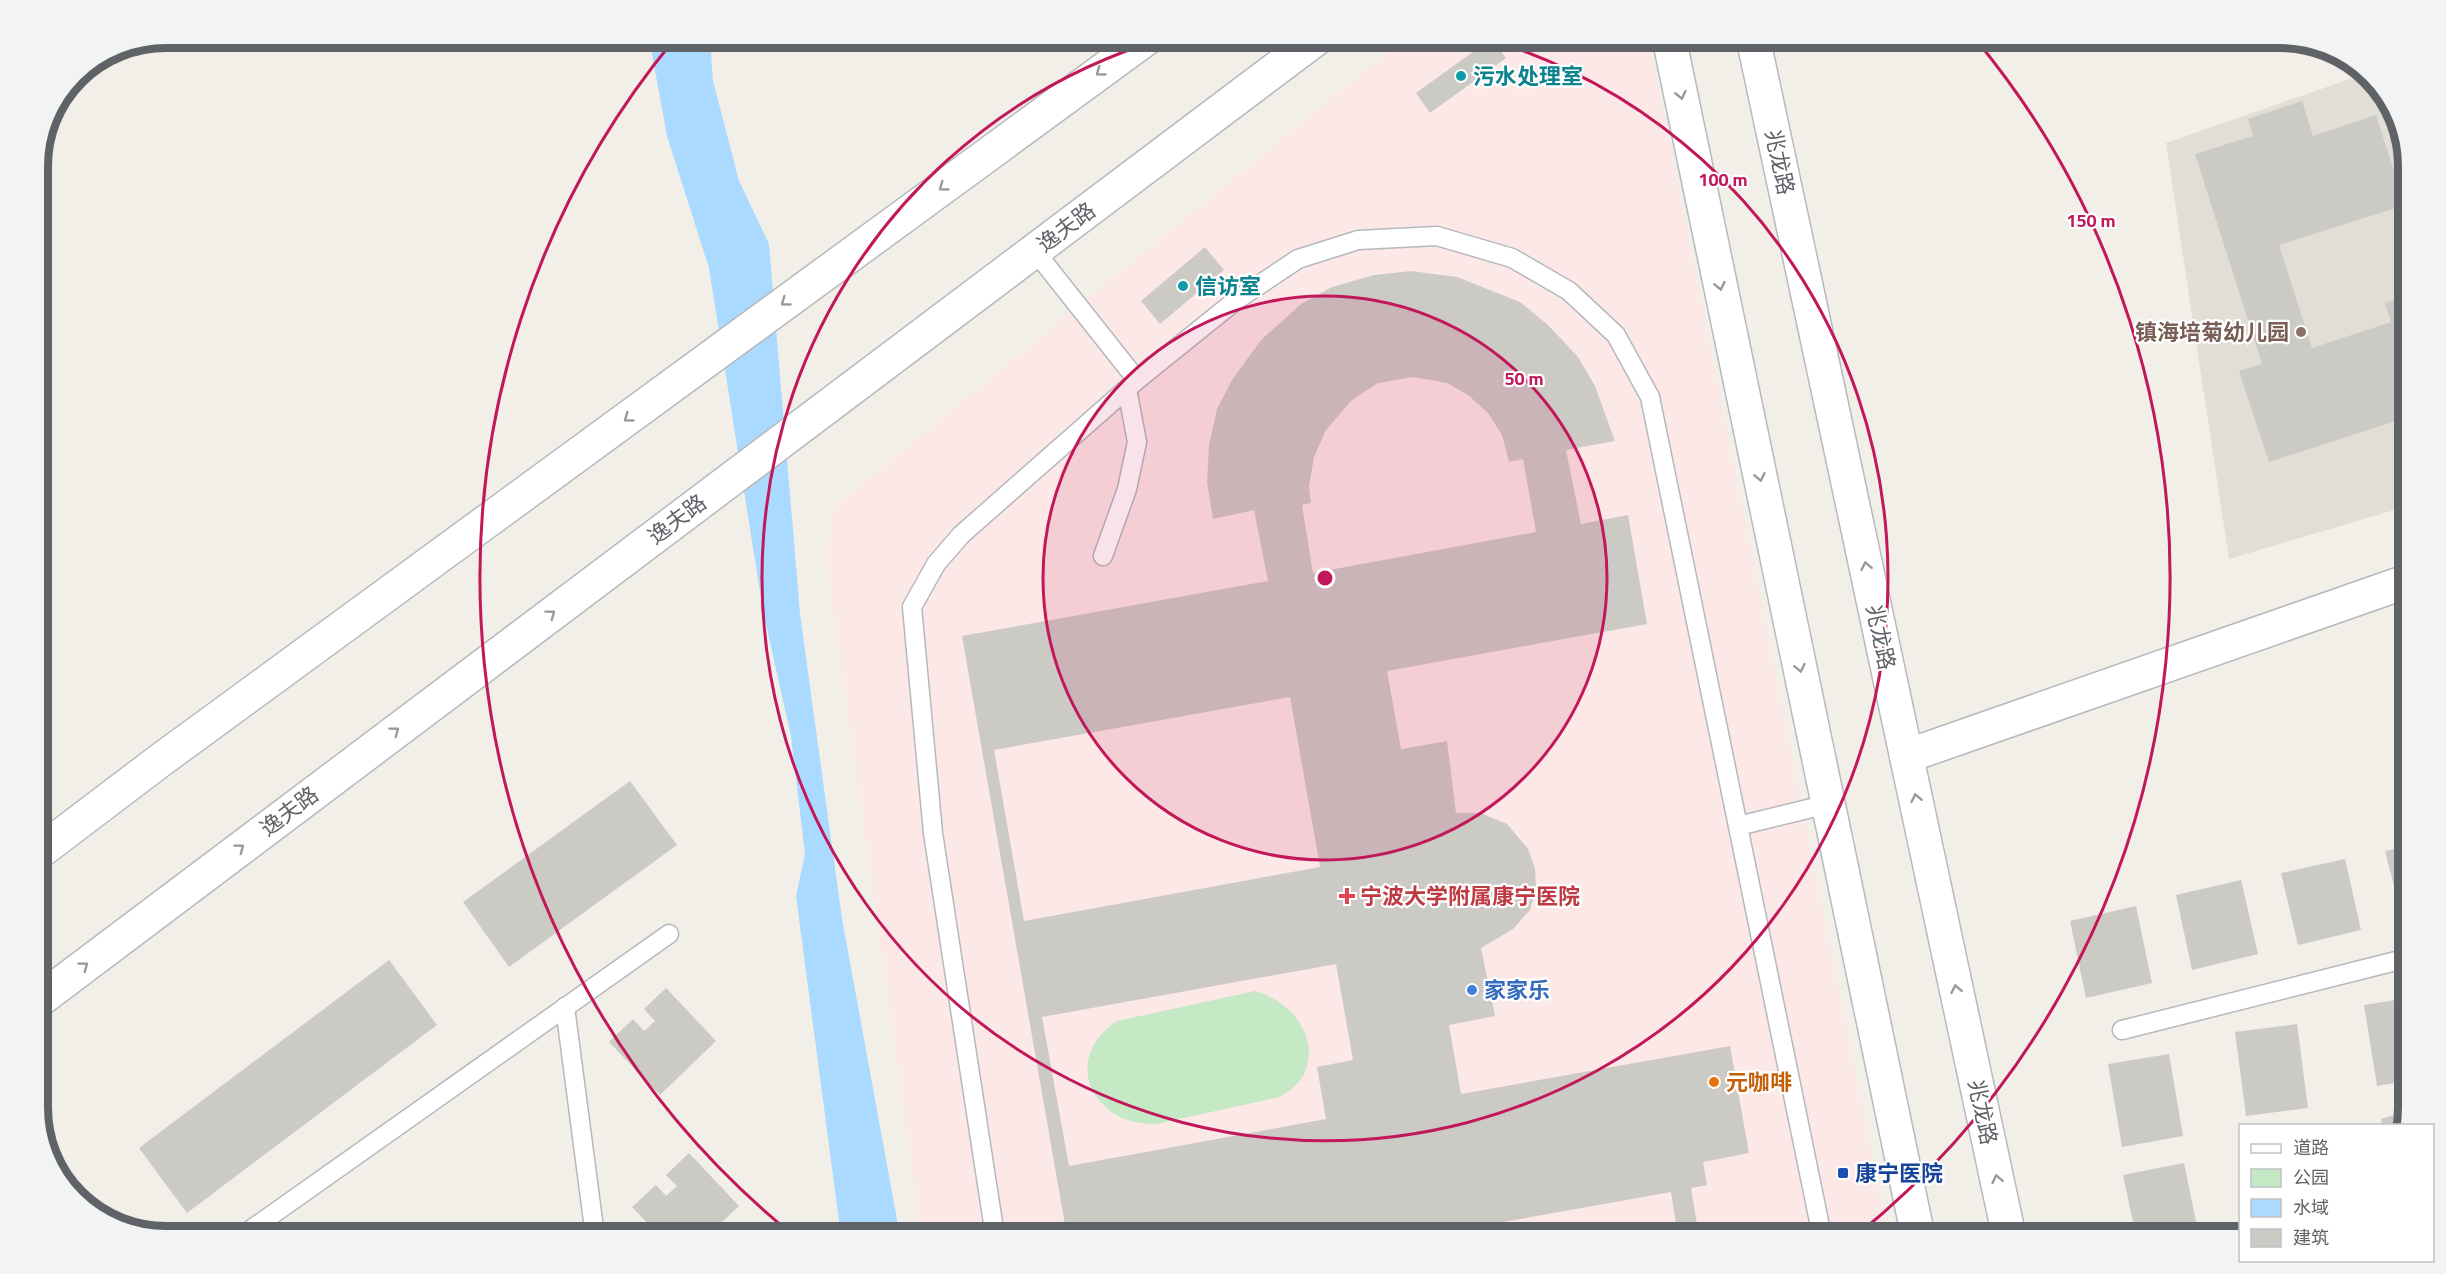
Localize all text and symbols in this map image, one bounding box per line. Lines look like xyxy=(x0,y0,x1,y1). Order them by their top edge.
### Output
place label: 污水处理室 xyxy=(1473,59,1583,93)
one-way arrow xyxy=(1095,65,1106,76)
marker: 污水处理室 xyxy=(1454,69,1468,83)
one-way arrow xyxy=(1673,89,1686,99)
street label: 兆龙路 xyxy=(1757,126,1803,198)
text: 100 m xyxy=(1698,166,1748,193)
one-way arrow xyxy=(938,180,949,191)
street label: 逸夫路 xyxy=(1029,194,1103,260)
text: 150 m xyxy=(2066,207,2116,234)
place label: 信访室 xyxy=(1195,269,1261,303)
marker: 信访室 xyxy=(1176,279,1190,293)
one-way arrow xyxy=(1713,280,1726,290)
one-way arrow xyxy=(781,295,792,306)
place label: 镇海培菊幼儿园 xyxy=(2135,315,2289,349)
marker: 镇海培菊幼儿园 xyxy=(2294,325,2308,339)
text: 50 m xyxy=(1504,365,1544,392)
one-way arrow xyxy=(623,410,634,421)
one-way arrow xyxy=(1753,471,1766,481)
street label: 逸夫路 xyxy=(640,486,714,552)
one-way arrow xyxy=(1860,561,1873,571)
centre of rings xyxy=(1315,568,1335,588)
street label: 兆龙路 xyxy=(1858,601,1904,673)
one-way arrow xyxy=(545,610,556,621)
one-way arrow xyxy=(1793,662,1806,672)
one-way arrow xyxy=(389,727,400,738)
street label: 逸夫路 xyxy=(252,778,326,844)
one-way arrow xyxy=(1910,793,1923,803)
one-way arrow xyxy=(233,844,244,855)
place label: 宁波大学附属康宁医院 xyxy=(1360,879,1580,913)
marker: 宁波大学附属康宁医院 xyxy=(1338,887,1356,905)
one-way arrow xyxy=(78,962,89,973)
place label: 家家乐 xyxy=(1484,973,1550,1007)
marker: 家家乐 xyxy=(1465,983,1479,997)
one-way arrow xyxy=(1950,984,1963,994)
place label: 元咖啡 xyxy=(1726,1065,1792,1099)
marker: 元咖啡 xyxy=(1707,1075,1721,1089)
street label: 兆龙路 xyxy=(1960,1076,2006,1148)
legend xyxy=(2239,1124,2434,1262)
text: 道路 xyxy=(2293,1134,2329,1161)
place label: 康宁医院 xyxy=(1855,1156,1943,1190)
text: 公园 xyxy=(2293,1164,2329,1191)
marker: 康宁医院 xyxy=(1836,1166,1850,1180)
one-way arrow xyxy=(1991,1175,2004,1185)
text: 水域 xyxy=(2293,1194,2329,1221)
text: 建筑 xyxy=(2293,1224,2329,1251)

